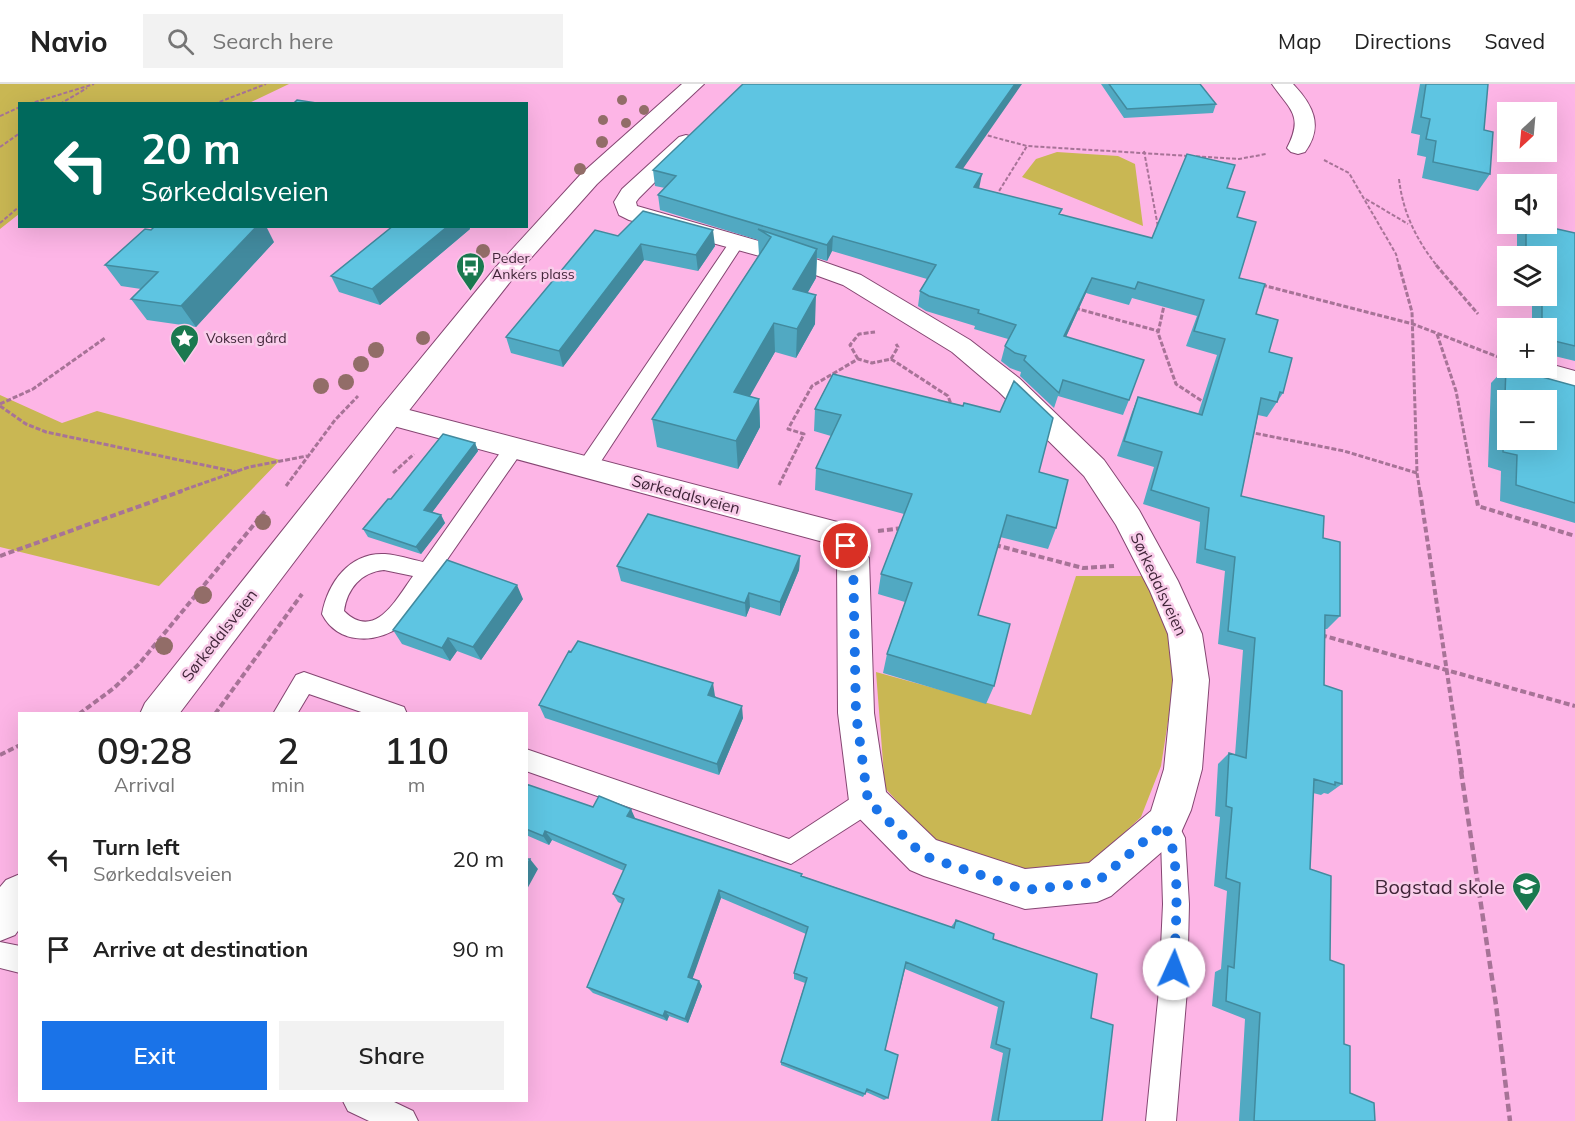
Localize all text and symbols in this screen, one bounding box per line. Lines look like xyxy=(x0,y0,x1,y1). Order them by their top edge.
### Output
search box xyxy=(143,14,563,68)
text: Navio xyxy=(30,24,107,59)
icon: search xyxy=(164,25,197,58)
text: Search here xyxy=(212,27,333,55)
text: Map xyxy=(1278,28,1321,54)
text: Directions xyxy=(1354,28,1451,54)
text: Saved xyxy=(1484,28,1545,54)
north arrow xyxy=(1497,102,1557,162)
map controls xyxy=(1497,102,1557,450)
text: 20 m xyxy=(141,122,241,175)
icon: left xyxy=(42,126,120,204)
text: Sørkedalsveien xyxy=(141,174,329,208)
button: sound xyxy=(1497,174,1557,234)
button: layers xyxy=(1497,246,1557,306)
place label: Peder Ankers plass xyxy=(492,249,575,283)
bus stop icon: Peder Ankers plass xyxy=(455,250,487,292)
button: + xyxy=(1497,318,1557,378)
place icon: Voksen gård xyxy=(169,322,201,364)
place label: Voksen gård xyxy=(206,329,287,347)
button: − xyxy=(1497,390,1557,450)
street label: Sørkedalsveien xyxy=(630,470,742,518)
pin xyxy=(820,520,871,571)
icon: arrive xyxy=(829,529,862,562)
street label: Sørkedalsveien xyxy=(1126,529,1192,639)
street label: Sørkedalsveien xyxy=(177,585,261,685)
text: 09:28 xyxy=(97,728,192,773)
text: 2 xyxy=(277,728,299,773)
text: 110 xyxy=(384,728,449,773)
text: Arrival xyxy=(114,772,175,797)
text: min xyxy=(271,772,305,797)
text: m xyxy=(408,772,425,797)
text: Turn left xyxy=(93,833,180,861)
icon: left xyxy=(42,843,75,876)
text: 20 m xyxy=(453,845,504,873)
text: Sørkedalsveien xyxy=(93,861,232,886)
school or university icon: Bogstad skole xyxy=(1510,870,1542,912)
place label: Bogstad skole xyxy=(1375,874,1505,899)
icon: arrive xyxy=(42,933,75,966)
text: Arrive at destination xyxy=(93,935,308,963)
text: 90 m xyxy=(453,935,504,963)
position arrow xyxy=(1142,937,1206,1001)
button: Exit xyxy=(42,1021,267,1090)
button: Share xyxy=(279,1021,504,1090)

